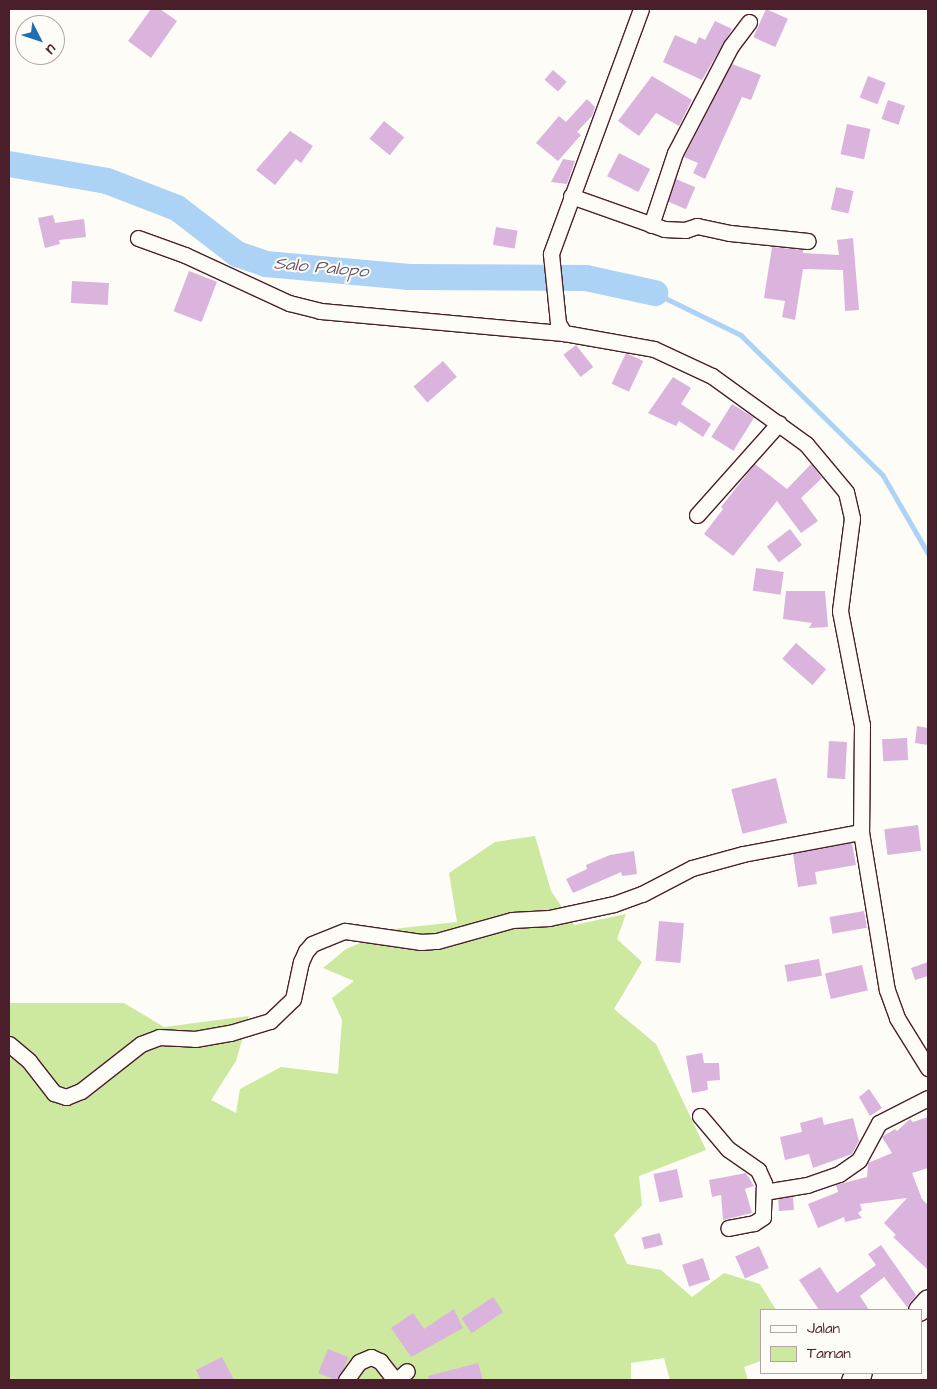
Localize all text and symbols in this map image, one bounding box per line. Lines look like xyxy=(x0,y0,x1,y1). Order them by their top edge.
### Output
north arrow xyxy=(15,15,65,65)
text: U xyxy=(40,40,61,59)
water label: Salo Palopo xyxy=(273,253,369,283)
legend xyxy=(760,1309,922,1374)
text: Jalan xyxy=(807,1318,840,1339)
text: Taman xyxy=(807,1343,851,1364)

